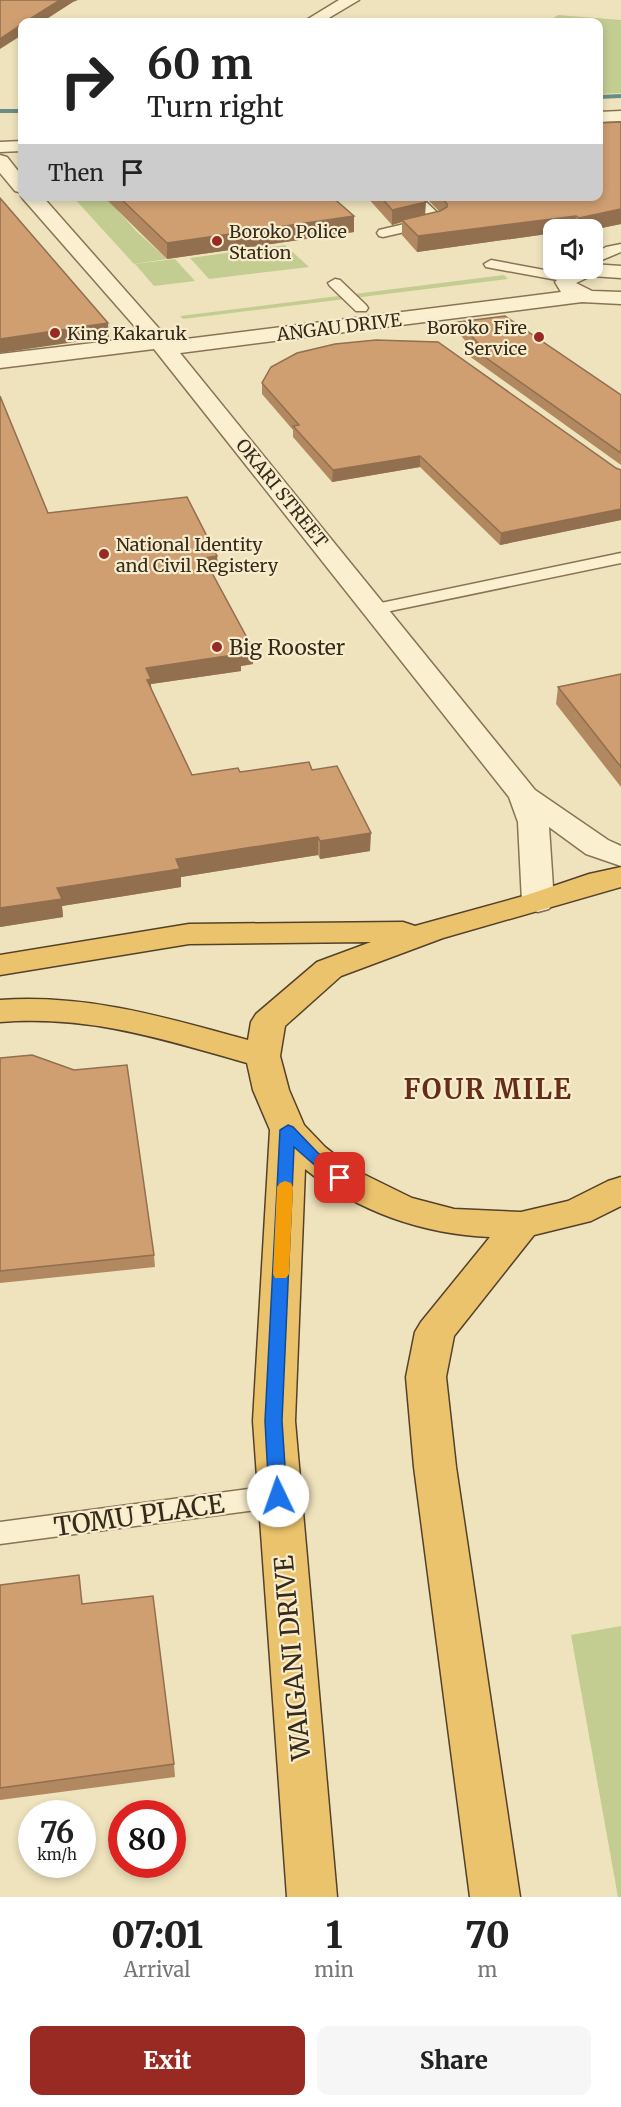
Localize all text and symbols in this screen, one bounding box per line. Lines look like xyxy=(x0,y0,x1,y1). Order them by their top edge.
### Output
text: 60 m xyxy=(147,38,253,90)
icon: right xyxy=(48,42,126,120)
text: Turn right xyxy=(147,90,284,124)
icon: arrive xyxy=(116,156,149,189)
text: Then xyxy=(48,159,104,187)
map controls xyxy=(543,219,603,279)
button: sound xyxy=(543,219,603,279)
place label: Boroko Police Station xyxy=(229,220,347,264)
marker: Boroko Police Station xyxy=(210,234,224,248)
street label: ANGAU DRIVE xyxy=(274,308,403,346)
place label: Boroko Fire Service xyxy=(427,316,527,360)
place label: King Kakaruk xyxy=(67,322,187,345)
marker: King Kakaruk xyxy=(48,326,62,340)
marker: Boroko Fire Service xyxy=(532,330,546,344)
street label: OKARI STREET xyxy=(231,434,333,552)
place label: National Identity and Civil Registery xyxy=(116,533,279,577)
marker: National Identity and Civil Registery xyxy=(97,547,111,561)
place label: Big Rooster xyxy=(229,634,345,661)
marker: Big Rooster xyxy=(210,640,224,654)
district label: FOUR MILE xyxy=(404,1072,572,1106)
pin xyxy=(314,1152,365,1203)
icon: arrive xyxy=(323,1161,356,1194)
position arrow xyxy=(246,1464,310,1528)
street label: TOMU PLACE xyxy=(52,1487,227,1543)
street label: WAIGANI DRIVE xyxy=(267,1554,317,1763)
speed limit sign: 80 xyxy=(108,1800,186,1878)
text: 76 xyxy=(40,1813,74,1851)
text: km/h xyxy=(37,1845,77,1864)
text: 07:01 xyxy=(111,1913,203,1958)
text: 1 xyxy=(326,1913,342,1958)
text: 70 xyxy=(465,1913,510,1958)
text: Arrival xyxy=(124,1957,191,1982)
text: min xyxy=(314,1957,354,1982)
text: m xyxy=(477,1957,497,1982)
button: Exit xyxy=(30,2026,305,2095)
button: Share xyxy=(317,2026,591,2095)

